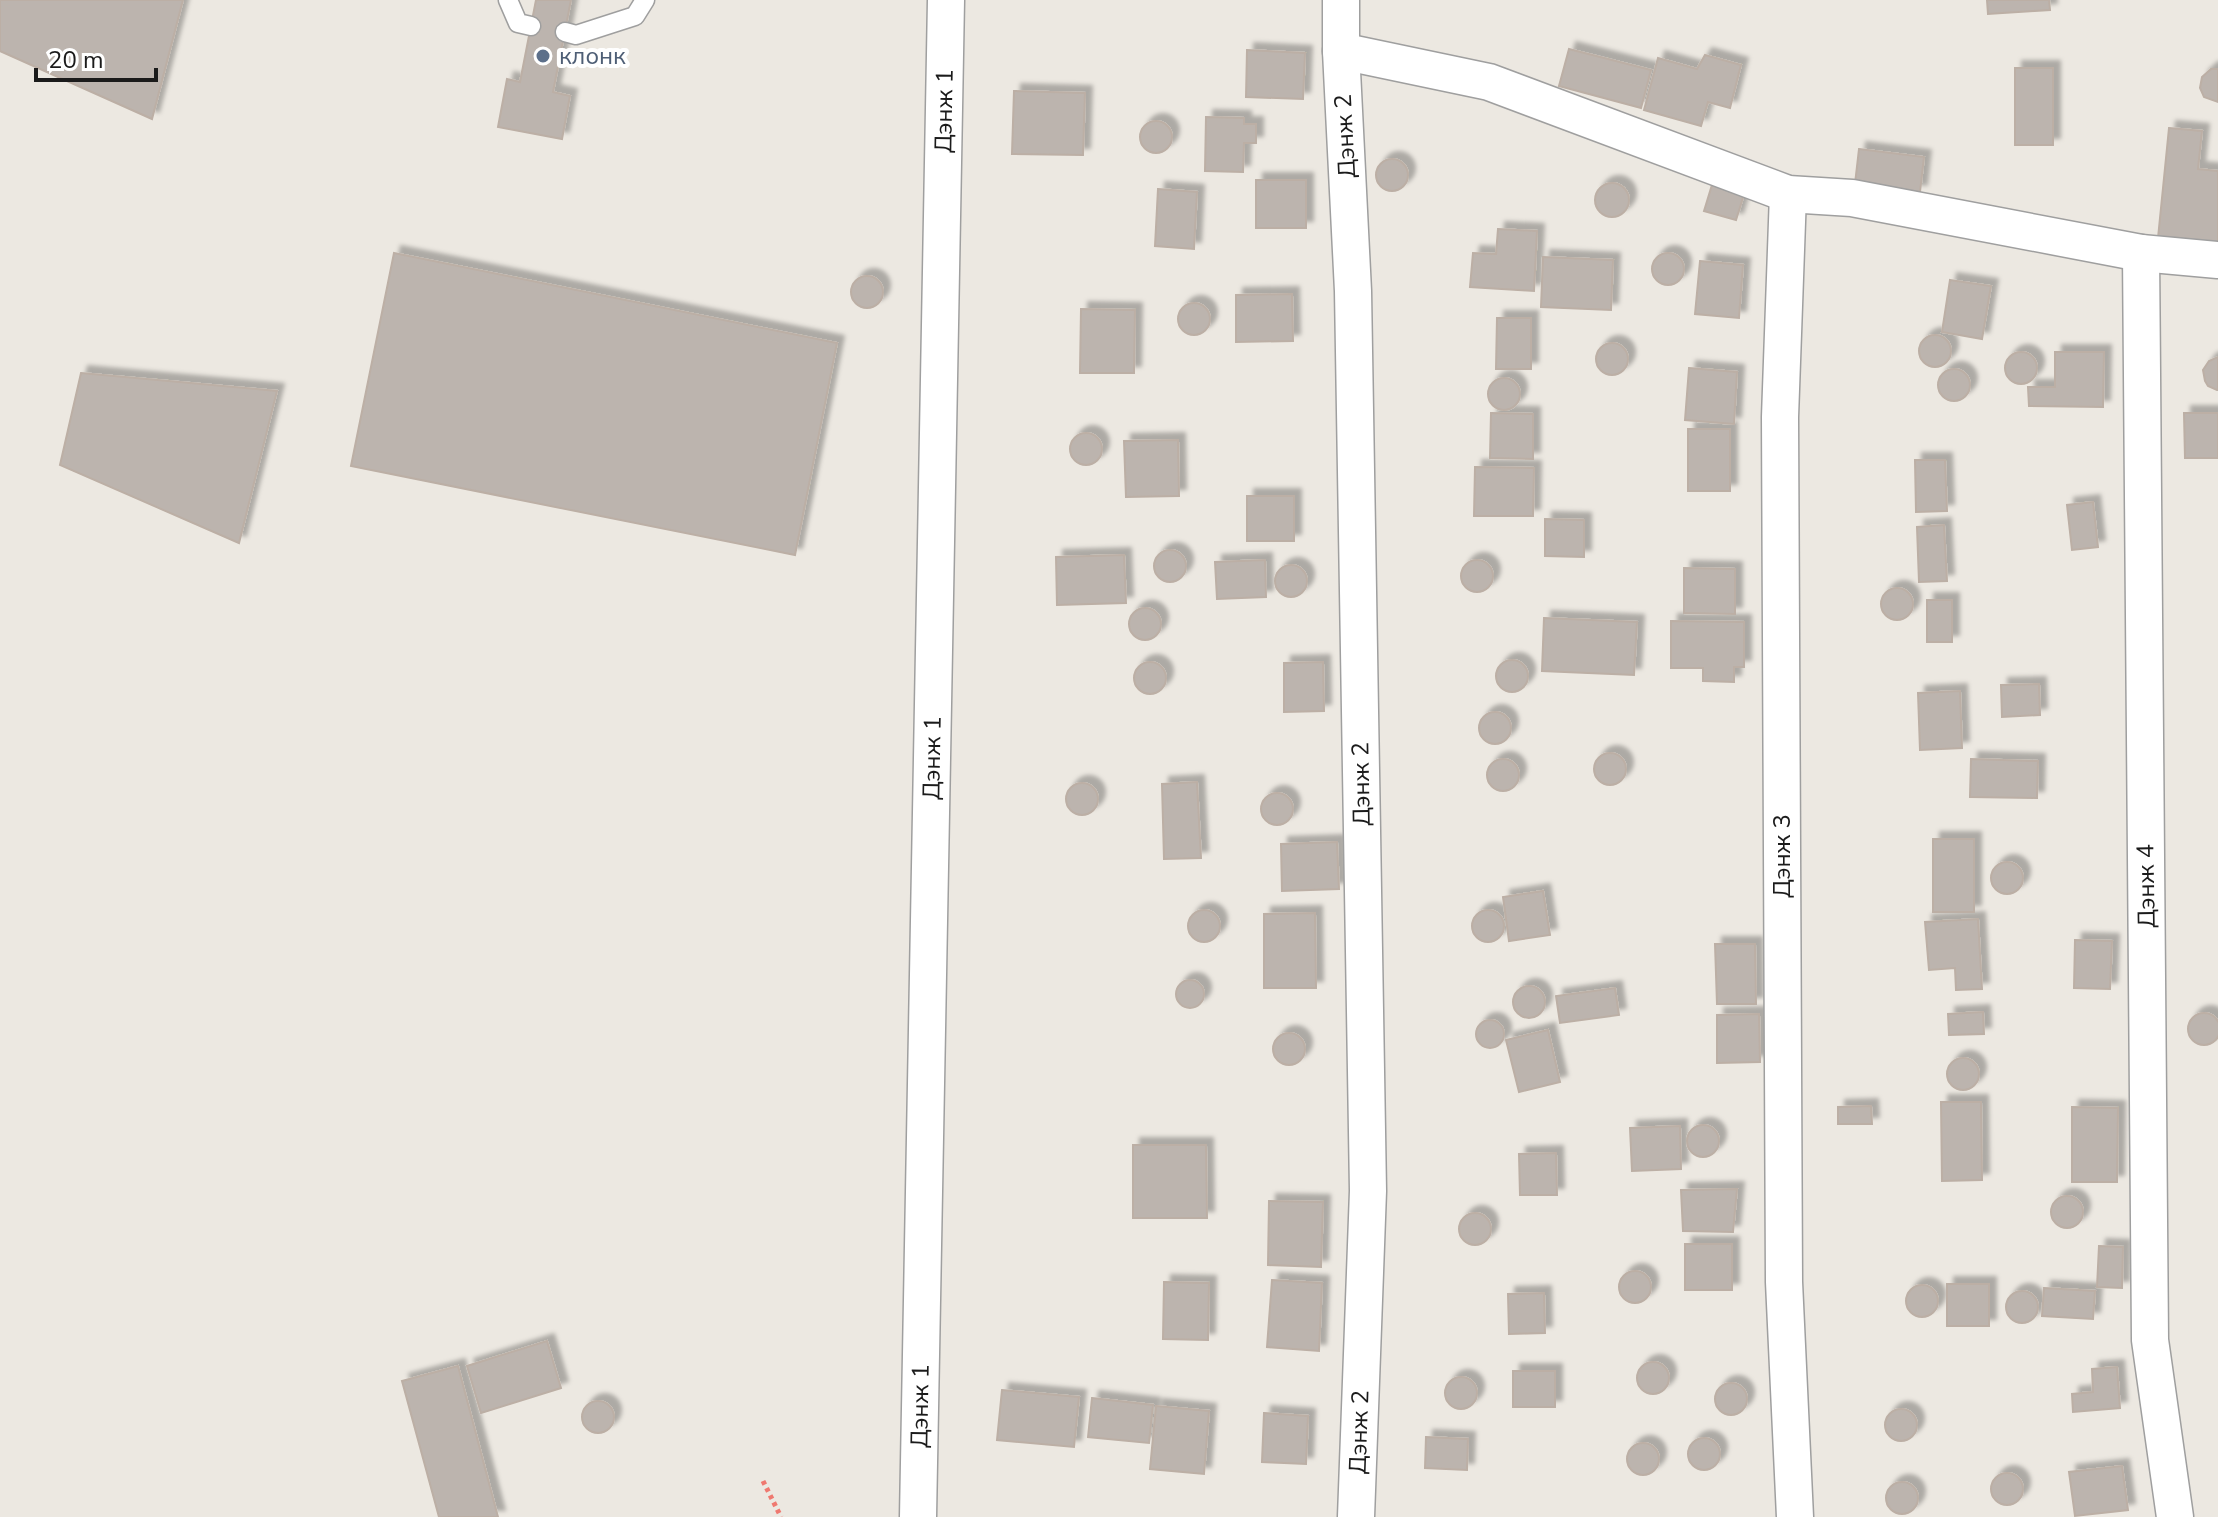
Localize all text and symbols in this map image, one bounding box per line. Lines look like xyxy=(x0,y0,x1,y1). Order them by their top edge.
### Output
scale bar xyxy=(36,32,156,82)
place label: клонк xyxy=(559,40,626,72)
text: 20 m xyxy=(48,44,104,76)
marker: клонк xyxy=(534,47,552,65)
street label: Дэнж 1 xyxy=(927,69,961,153)
street label: Дэнж 2 xyxy=(1327,93,1363,179)
street label: Дэнж 1 xyxy=(915,716,949,800)
street label: Дэнж 2 xyxy=(1344,742,1378,826)
street label: Дэнж 3 xyxy=(1766,814,1798,898)
street label: Дэнж 4 xyxy=(2129,844,2163,928)
street label: Дэнж 1 xyxy=(903,1364,937,1448)
street label: Дэнж 2 xyxy=(1342,1389,1376,1475)

